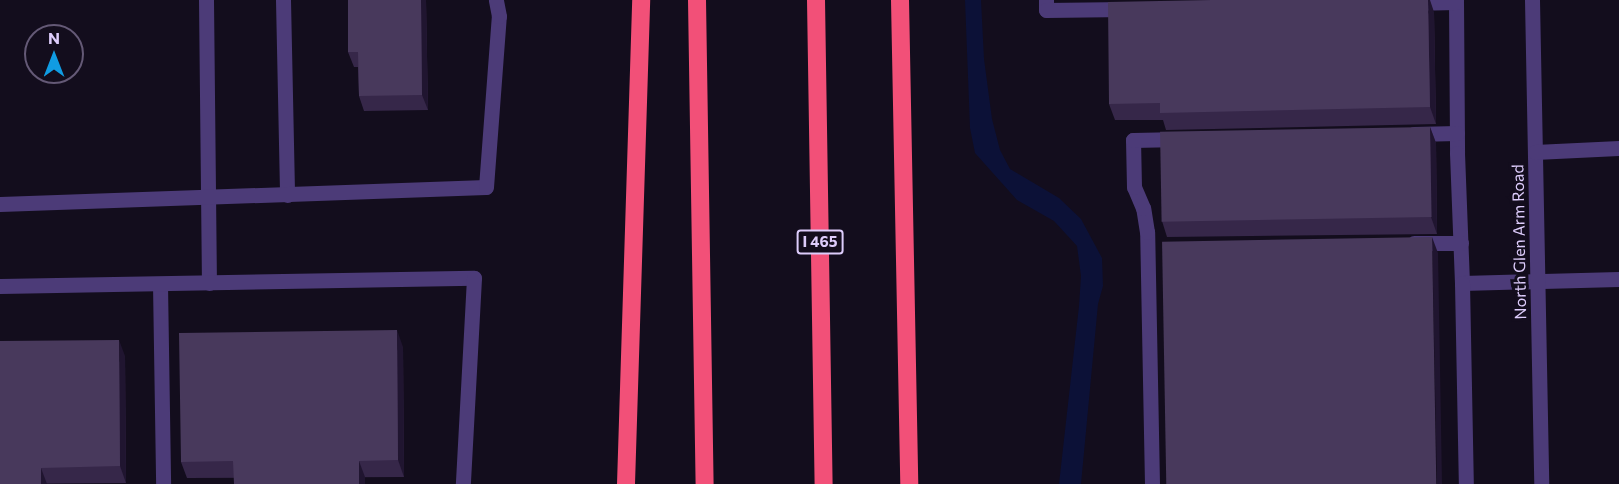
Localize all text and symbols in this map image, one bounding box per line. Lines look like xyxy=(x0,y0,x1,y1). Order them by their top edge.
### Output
north arrow xyxy=(24,24,84,84)
text: N xyxy=(48,28,60,47)
street label: North Glen Arm Road xyxy=(1508,164,1530,320)
road number: I 465 xyxy=(796,230,844,254)

